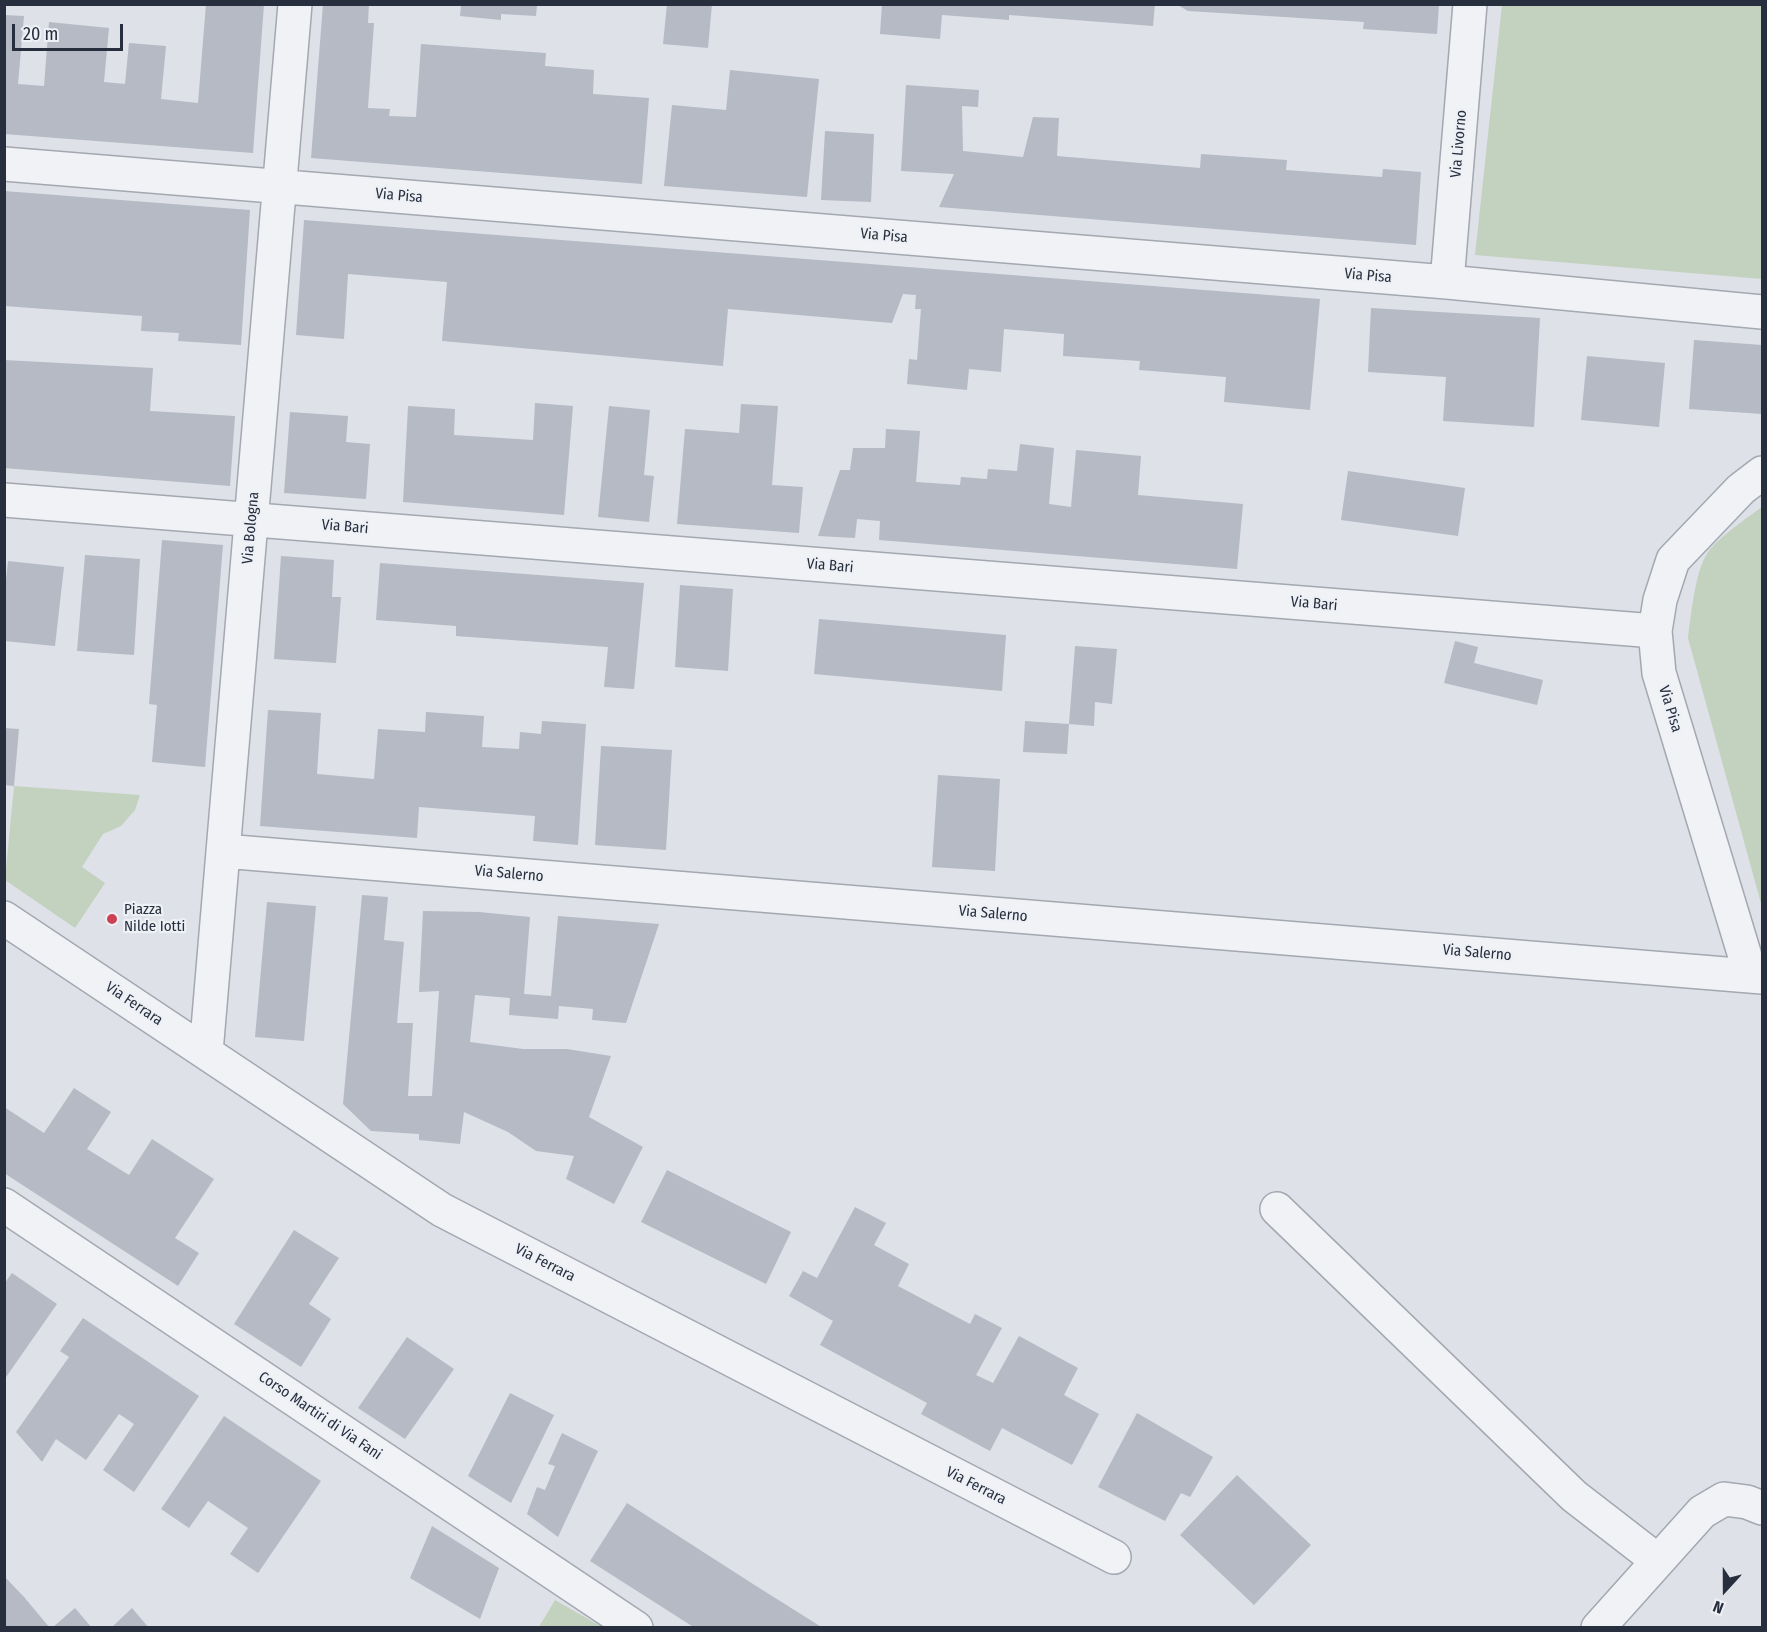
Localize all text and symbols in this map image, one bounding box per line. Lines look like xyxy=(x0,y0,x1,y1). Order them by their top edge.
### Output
scale bar xyxy=(15,12,126,50)
text: 20 m xyxy=(23,23,58,45)
street label: Via Livorno xyxy=(1447,109,1471,179)
street label: Via Pisa xyxy=(375,185,423,207)
street label: Via Pisa xyxy=(860,225,908,247)
street label: Via Pisa xyxy=(1344,265,1392,287)
street label: Via Bologna xyxy=(239,491,263,565)
street label: Via Bari xyxy=(321,516,369,538)
street label: Via Bari xyxy=(806,555,854,577)
street label: Via Bari xyxy=(1290,593,1338,615)
street label: Via Pisa xyxy=(1654,684,1686,734)
street label: Via Salerno xyxy=(474,862,544,886)
place label: Piazza Nilde Iotti xyxy=(124,901,185,936)
street label: Via Salerno xyxy=(958,902,1028,926)
marker: Piazza Nilde Iotti xyxy=(105,912,119,926)
street label: Via Salerno xyxy=(1442,941,1512,965)
street label: Via Ferrara xyxy=(102,978,166,1030)
street label: Via Ferrara xyxy=(512,1240,578,1286)
street label: Corso Martiri di Via Fani xyxy=(255,1368,385,1464)
street label: Via Ferrara xyxy=(943,1463,1009,1509)
north arrow xyxy=(1695,1560,1755,1620)
text: N xyxy=(1710,1597,1726,1618)

